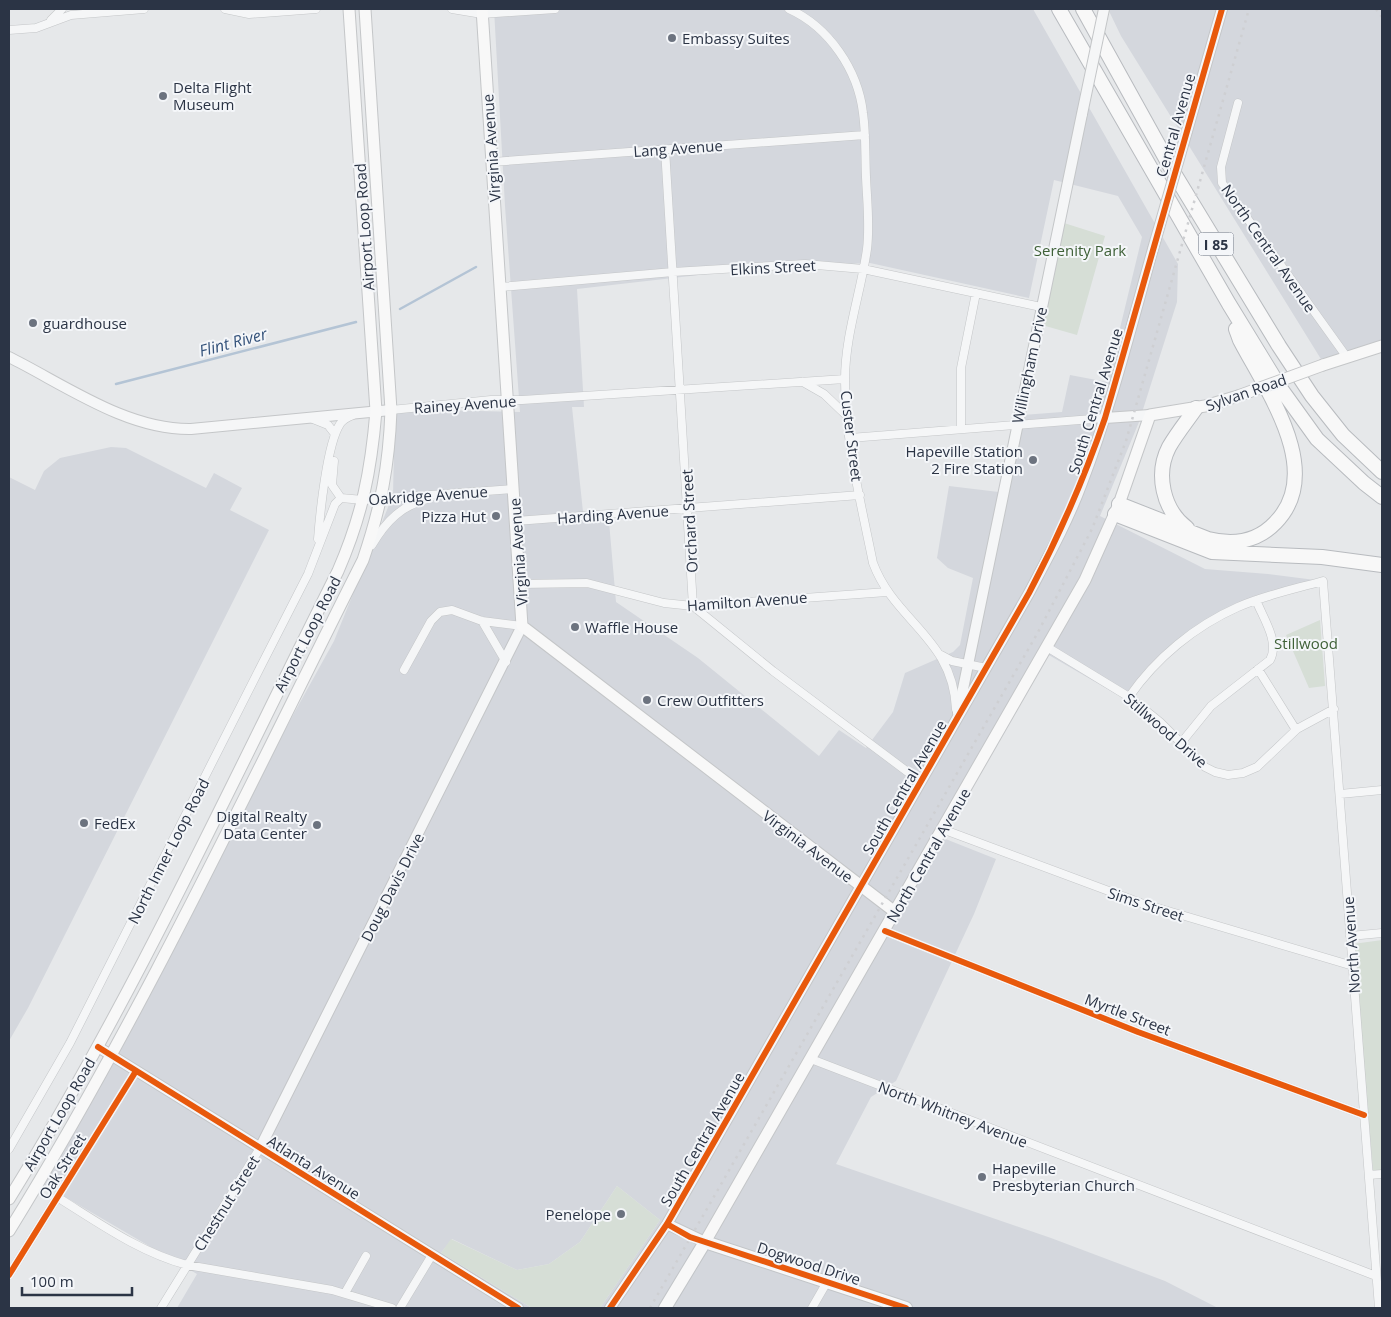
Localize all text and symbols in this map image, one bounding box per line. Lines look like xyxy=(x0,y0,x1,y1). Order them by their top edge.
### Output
place label: Embassy Suites xyxy=(682,28,790,48)
marker: Embassy Suites xyxy=(666,32,678,44)
street label: Central Avenue xyxy=(1151,71,1199,179)
place label: Delta Flight Museum xyxy=(173,77,252,114)
marker: Delta Flight Museum xyxy=(157,90,169,102)
street label: Virginia Avenue xyxy=(477,93,505,203)
street label: Lang Avenue xyxy=(633,135,723,161)
street label: Airport Loop Road xyxy=(350,163,378,291)
street label: North Central Avenue xyxy=(1217,180,1321,316)
road number: I 85 xyxy=(1198,232,1234,255)
park label: Serenity Park xyxy=(1034,240,1126,260)
street label: Elkins Street xyxy=(730,255,816,279)
street label: Willingham Drive xyxy=(1007,305,1051,425)
place label: guardhouse xyxy=(43,313,127,333)
marker: guardhouse xyxy=(27,317,39,329)
water label: Flint River xyxy=(197,322,270,362)
street label: South Central Avenue xyxy=(1063,326,1127,476)
street label: Sylvan Road xyxy=(1203,369,1289,415)
street label: Custer Street xyxy=(836,389,868,483)
street label: Rainey Avenue xyxy=(413,390,517,418)
place label: Hapeville Station 2 Fire Station xyxy=(906,441,1023,478)
marker: Hapeville Station 2 Fire Station xyxy=(1027,454,1039,466)
street label: Orchard Street xyxy=(676,469,702,573)
street label: Oakridge Avenue xyxy=(368,481,488,509)
street label: Virginia Avenue xyxy=(504,497,532,607)
street label: Harding Avenue xyxy=(556,500,670,528)
place label: Pizza Hut xyxy=(421,506,486,526)
marker: Pizza Hut xyxy=(490,510,502,522)
street label: Airport Loop Road xyxy=(269,573,345,695)
street label: Hamilton Avenue xyxy=(686,587,808,615)
place label: Waffle House xyxy=(585,617,678,637)
marker: Waffle House xyxy=(569,621,581,633)
park label: Stillwood xyxy=(1274,633,1338,653)
street label: Stillwood Drive xyxy=(1120,688,1212,772)
place label: Crew Outfitters xyxy=(657,690,764,710)
marker: Crew Outfitters xyxy=(641,694,653,706)
street label: South Central Avenue xyxy=(857,716,951,858)
street label: North Inner Loop Road xyxy=(123,775,213,927)
street label: North Central Avenue xyxy=(881,784,975,926)
street label: Virginia Avenue xyxy=(759,805,857,887)
place label: Digital Realty Data Center xyxy=(216,806,307,843)
place label: FedEx xyxy=(94,813,136,833)
marker: FedEx xyxy=(78,817,90,829)
marker: Digital Realty Data Center xyxy=(311,819,323,831)
street label: Doug Davis Drive xyxy=(356,829,428,945)
street label: Sims Street xyxy=(1105,882,1187,926)
street label: North Avenue xyxy=(1338,896,1364,994)
street label: Myrtle Street xyxy=(1082,988,1174,1040)
street label: Airport Loop Road xyxy=(18,1054,100,1174)
street label: South Central Avenue xyxy=(655,1068,749,1210)
street label: North Whitney Avenue xyxy=(876,1076,1030,1152)
street label: Oak Street xyxy=(34,1129,90,1203)
street label: Atlanta Avenue xyxy=(264,1130,364,1204)
street label: Chestnut Street xyxy=(189,1151,263,1255)
place label: Hapeville Presbyterian Church xyxy=(992,1158,1135,1195)
marker: Hapeville Presbyterian Church xyxy=(976,1171,988,1183)
place label: Penelope xyxy=(546,1204,611,1224)
marker: Penelope xyxy=(615,1208,627,1220)
street label: Dogwood Drive xyxy=(755,1237,863,1289)
scale bar xyxy=(22,1264,132,1296)
text: 100 m xyxy=(30,1271,74,1291)

